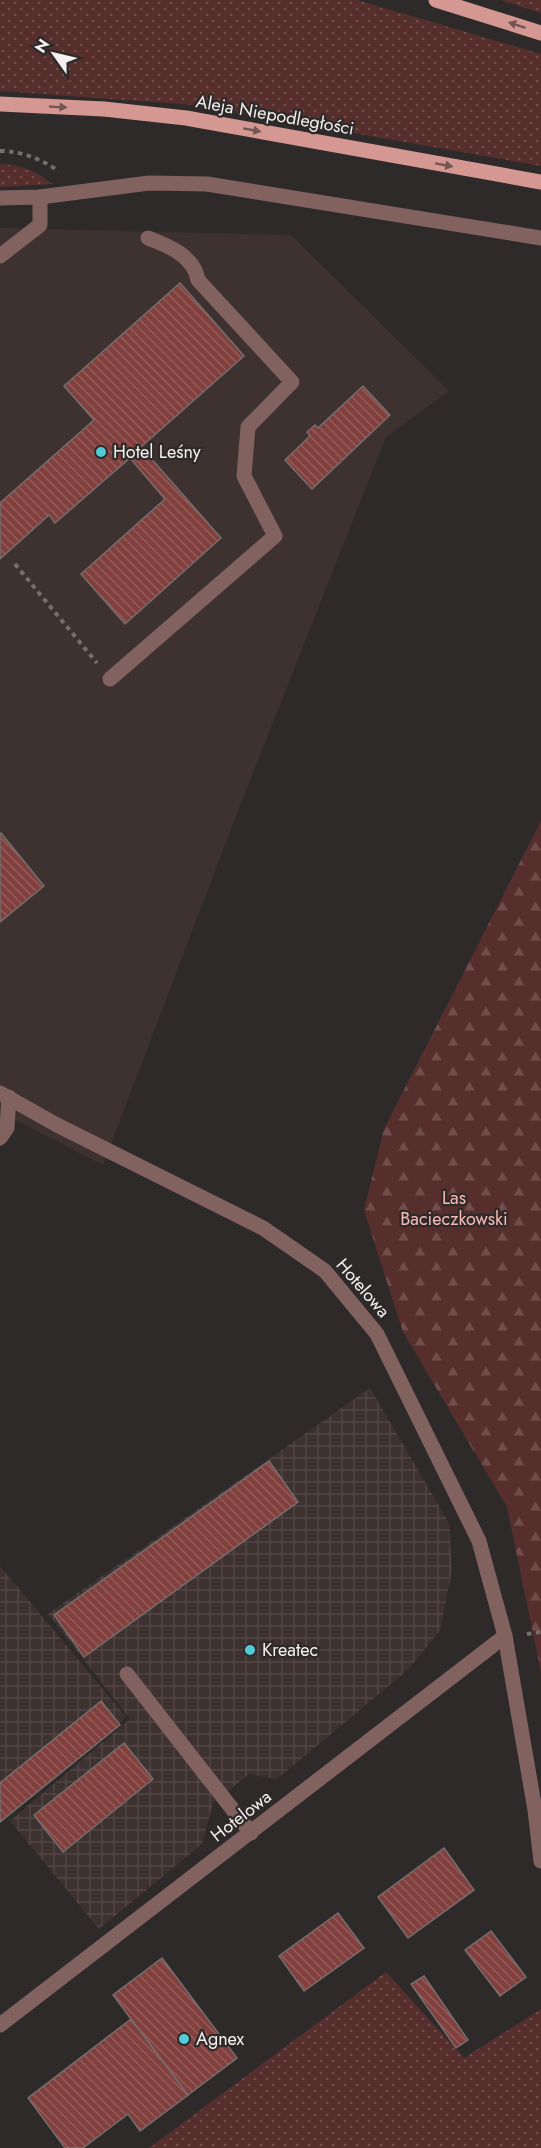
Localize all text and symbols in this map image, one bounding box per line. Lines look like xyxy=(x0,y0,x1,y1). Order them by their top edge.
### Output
one-way arrow xyxy=(508,20,526,30)
north arrow xyxy=(24,24,84,84)
text: N xyxy=(29,34,55,58)
street label: Aleja Niepodległości xyxy=(194,88,356,142)
one-way arrow xyxy=(49,102,68,111)
one-way arrow xyxy=(242,126,261,135)
one-way arrow xyxy=(434,161,453,170)
place label: Hotel Leśny xyxy=(113,439,201,465)
marker: Hotel Leśny xyxy=(94,445,108,459)
park label: Las Bacieczkowski xyxy=(400,1185,508,1232)
street label: Hotelowa xyxy=(330,1253,396,1323)
place label: Kreatec xyxy=(262,1637,318,1663)
marker: Kreatec xyxy=(243,1643,257,1657)
street label: Hotelowa xyxy=(205,1784,277,1848)
place label: Agnex xyxy=(196,2026,245,2052)
marker: Agnex xyxy=(177,2032,191,2046)

